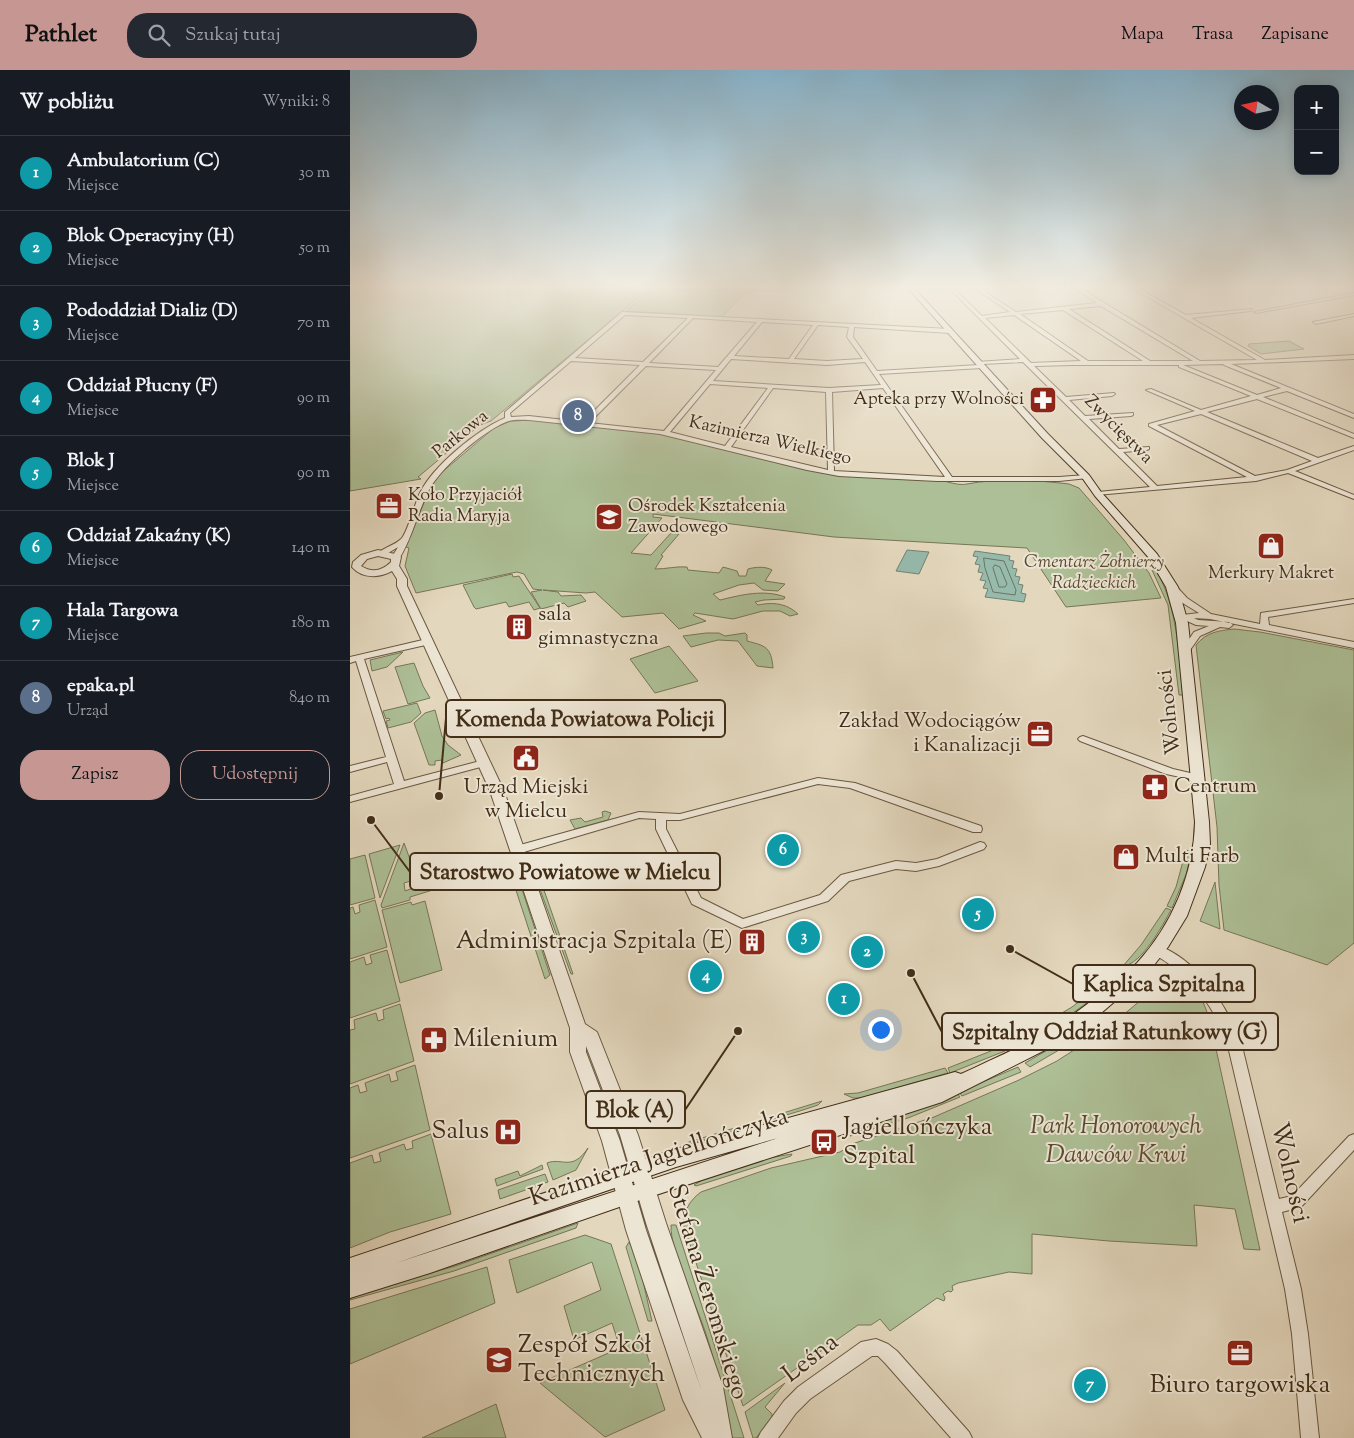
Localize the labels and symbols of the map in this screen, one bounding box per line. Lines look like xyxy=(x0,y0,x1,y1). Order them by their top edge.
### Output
north arrow xyxy=(1234,85,1279,130)
pharmacy icon: Apteka przy Wolności xyxy=(1028,385,1058,415)
place label: Apteka przy Wolności xyxy=(853,387,1024,413)
street label: Zwycięstwa xyxy=(1078,390,1158,470)
pin: 8 xyxy=(562,397,594,435)
street label: Parkowa xyxy=(427,404,495,466)
street label: Kazimierza Wielkiego xyxy=(686,410,854,472)
place label: Koło Przyjaciół Radia Maryja xyxy=(408,483,522,530)
office icon: Koło Przyjaciół Radia Maryja xyxy=(374,491,404,521)
place label: Ośrodek Kształcenia Zawodowego xyxy=(628,494,786,541)
school or university icon: Ośrodek Kształcenia Zawodowego xyxy=(594,502,624,532)
shop icon: Merkury Makret xyxy=(1256,531,1286,561)
park label: Cmentarz Żołnierzy Radzieckich xyxy=(1024,550,1164,597)
place label: Merkury Makret xyxy=(1208,561,1334,587)
place label: sala gimnastyczna xyxy=(538,600,659,654)
building icon: sala gimnastyczna xyxy=(504,612,534,642)
street label: Wolności xyxy=(1151,668,1189,756)
callout: Komenda Powiatowa Policji xyxy=(446,700,725,737)
text: Komenda Powiatowa Policji xyxy=(456,705,715,737)
place label: Zakład Wodociągów i Kanalizacji xyxy=(839,707,1021,761)
office icon: Zakład Wodociągów i Kanalizacji xyxy=(1025,719,1055,749)
public building icon: Urząd Miejski w Mielcu xyxy=(511,743,541,773)
pharmacy icon: Centrum xyxy=(1140,772,1170,802)
place label: Centrum xyxy=(1174,772,1257,802)
place label: Urząd Miejski w Mielcu xyxy=(464,773,589,827)
pin: 6 xyxy=(767,831,799,869)
shop icon: Multi Farb xyxy=(1111,842,1141,872)
place label: Multi Farb xyxy=(1145,842,1239,872)
callout: Starostwo Powiatowe w Mielcu xyxy=(410,853,720,890)
text: Starostwo Powiatowe w Mielcu xyxy=(420,858,711,890)
pin: 5 xyxy=(962,895,994,933)
pin: 3 xyxy=(788,918,820,956)
place label: Administracja Szpitala (E) xyxy=(456,924,733,960)
building icon: Administracja Szpitala (E) xyxy=(737,927,767,957)
pin: 2 xyxy=(851,933,883,971)
pin: 4 xyxy=(690,957,722,995)
callout: Kaplica Szpitalna xyxy=(1073,965,1255,1002)
text: Kaplica Szpitalna xyxy=(1083,970,1246,1002)
pin: 1 xyxy=(828,980,860,1018)
callout: Szpitalny Oddział Ratunkowy (G) xyxy=(942,1013,1278,1050)
your location xyxy=(868,1017,894,1043)
text: Szpitalny Oddział Ratunkowy (G) xyxy=(952,1018,1268,1050)
place label: Milenium xyxy=(453,1022,559,1058)
pharmacy icon: Milenium xyxy=(419,1025,449,1055)
callout: Blok (A) xyxy=(586,1091,685,1128)
text: Blok (A) xyxy=(596,1096,674,1128)
street label: Kazimierza Jagiellończyka xyxy=(525,1099,794,1217)
park label: Park Honorowych Dawców Krwi xyxy=(1030,1109,1202,1174)
place label: Jagiellończyka Szpital xyxy=(841,1110,993,1175)
place label: Salus xyxy=(432,1114,489,1150)
hospital icon: Salus xyxy=(493,1117,523,1147)
street label: Wolności xyxy=(1260,1119,1318,1227)
bus stop icon: Jagiellończyka Szpital xyxy=(809,1127,839,1157)
street label: Stefana Żeromskiego xyxy=(657,1180,757,1404)
street label: Leśna xyxy=(775,1325,847,1393)
place label: Zespół Szkół Technicznych xyxy=(518,1328,666,1393)
office icon: Biuro targowiska xyxy=(1225,1338,1255,1368)
school or university icon: Zespół Szkół Technicznych xyxy=(484,1345,514,1375)
pin: 7 xyxy=(1074,1366,1106,1404)
place label: Biuro targowiska xyxy=(1150,1368,1331,1404)

